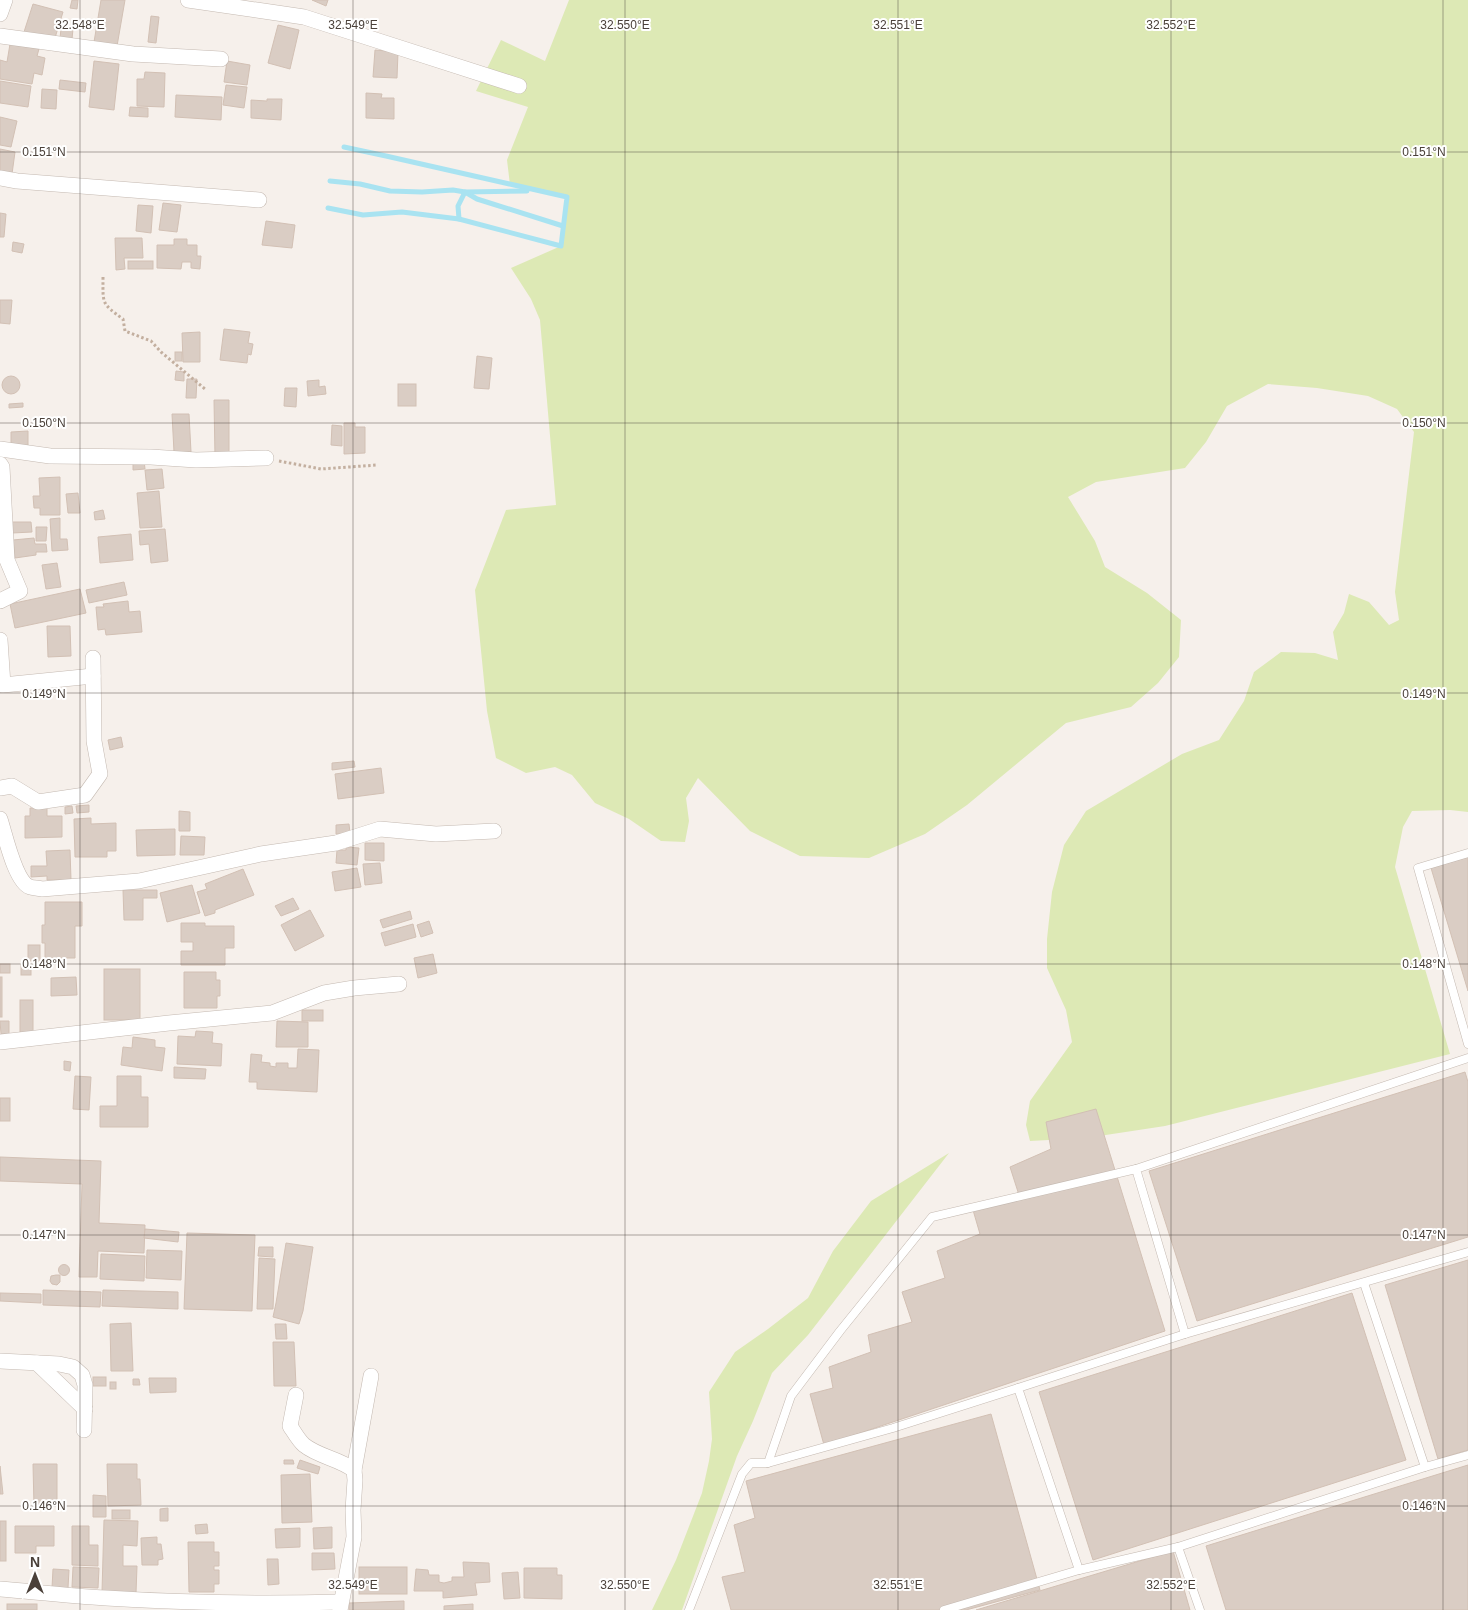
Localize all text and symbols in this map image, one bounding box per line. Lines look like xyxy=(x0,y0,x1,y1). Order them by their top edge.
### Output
text: 32.548°E xyxy=(55,18,105,32)
text: 32.549°E xyxy=(328,18,378,32)
text: 32.550°E xyxy=(600,18,650,32)
text: 32.551°E xyxy=(873,18,923,32)
text: 32.552°E xyxy=(1146,18,1196,32)
text: 0.151°N xyxy=(22,145,66,159)
text: 0.151°N xyxy=(1402,145,1446,159)
text: 0.150°N xyxy=(22,416,66,430)
text: 0.150°N xyxy=(1402,416,1446,430)
text: 0.149°N xyxy=(22,687,66,701)
text: 0.149°N xyxy=(1402,687,1446,701)
text: 0.148°N xyxy=(22,957,66,971)
text: 0.148°N xyxy=(1402,957,1446,971)
text: 0.147°N xyxy=(22,1228,66,1242)
text: 0.147°N xyxy=(1402,1228,1446,1242)
text: 0.146°N xyxy=(22,1499,66,1513)
text: 0.146°N xyxy=(1402,1499,1446,1513)
north arrow xyxy=(10,1550,60,1600)
text: N xyxy=(30,1554,40,1570)
text: 32.549°E xyxy=(328,1578,378,1592)
text: 32.550°E xyxy=(600,1578,650,1592)
text: 32.551°E xyxy=(873,1578,923,1592)
text: 32.552°E xyxy=(1146,1578,1196,1592)

